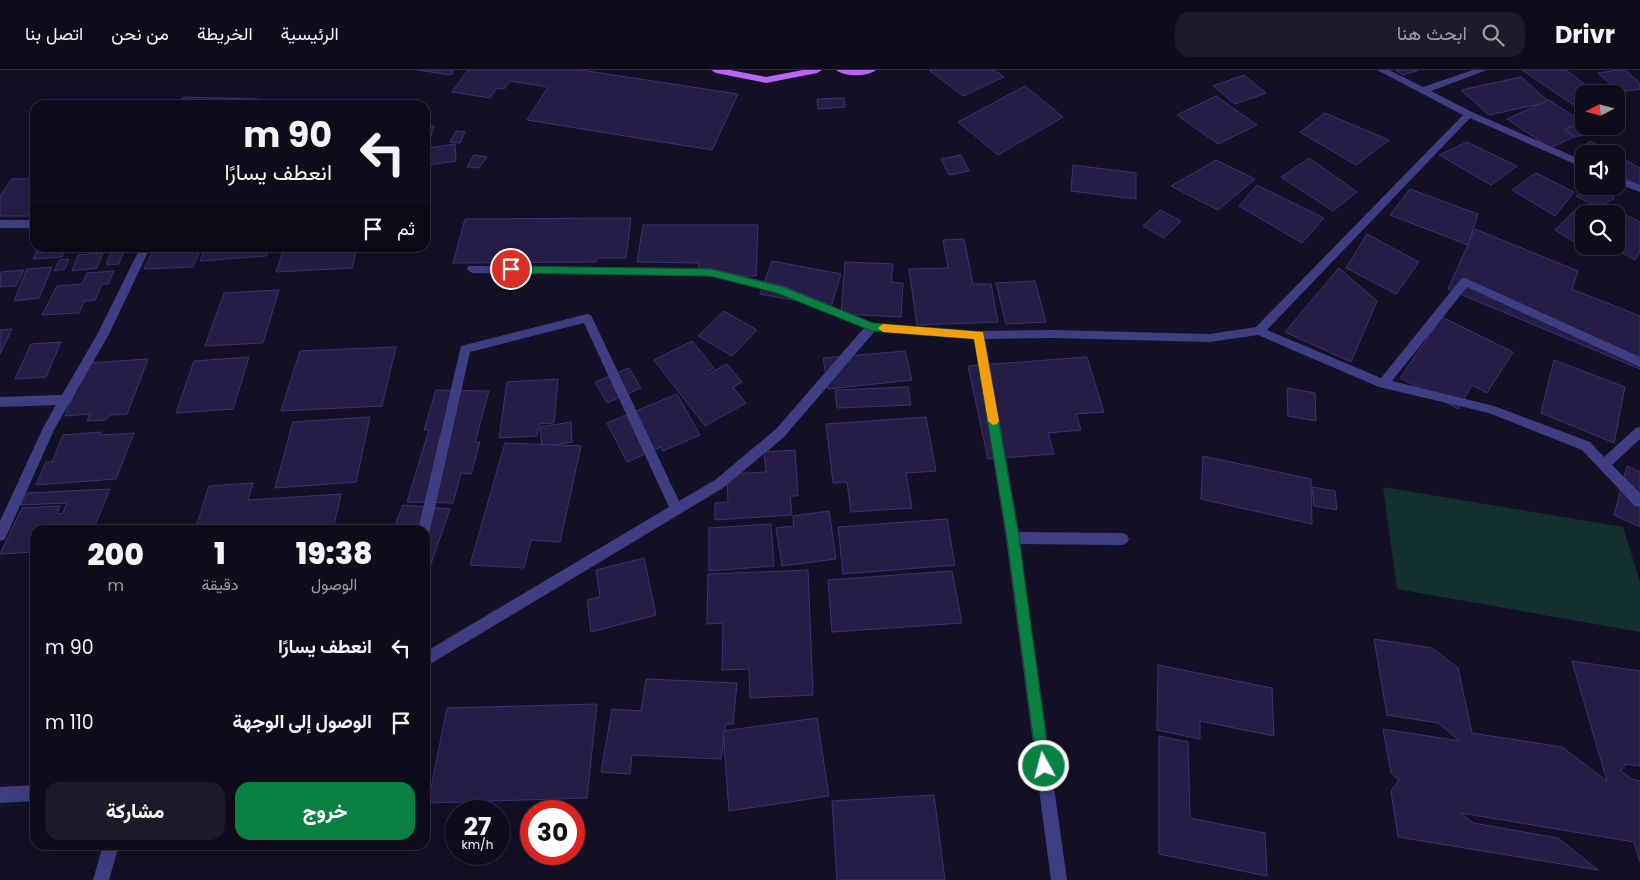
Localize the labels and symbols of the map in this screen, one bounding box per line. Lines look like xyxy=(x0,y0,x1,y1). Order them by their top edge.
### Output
north arrow xyxy=(1575,85,1625,135)
pin xyxy=(490,248,532,290)
position arrow xyxy=(1017,739,1069,791)
speed limit sign: 30 xyxy=(520,800,585,865)

